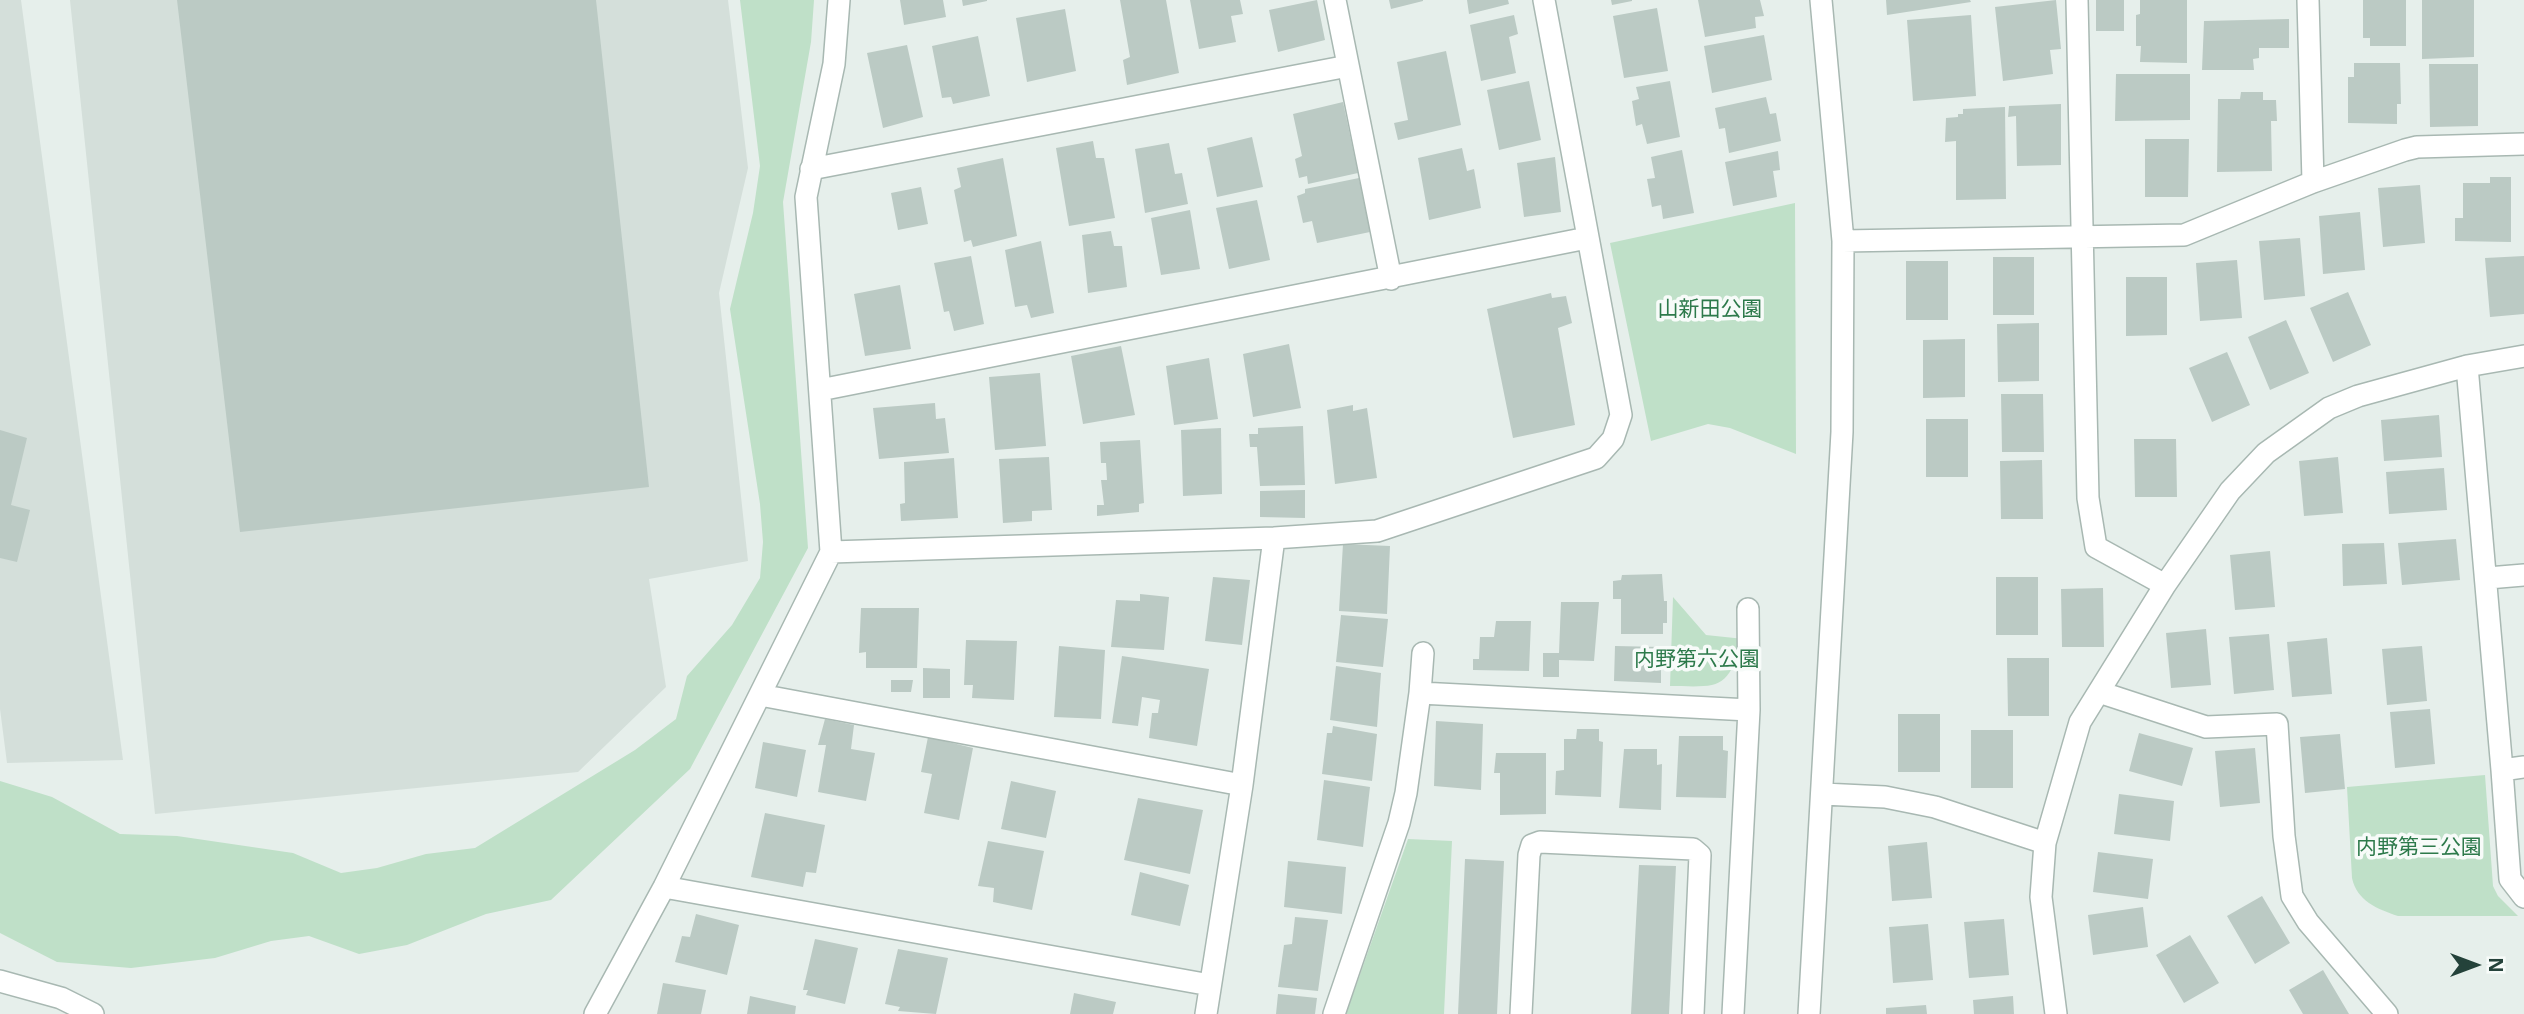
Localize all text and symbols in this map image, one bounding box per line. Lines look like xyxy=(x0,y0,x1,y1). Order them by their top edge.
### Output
park label: 山新田公園 xyxy=(1658,297,1762,323)
park label: 内野第六公園 xyxy=(1634,647,1760,673)
park label: 内野第三公園 xyxy=(2356,835,2482,861)
north arrow xyxy=(2440,930,2510,1000)
text: N xyxy=(2483,957,2509,973)

